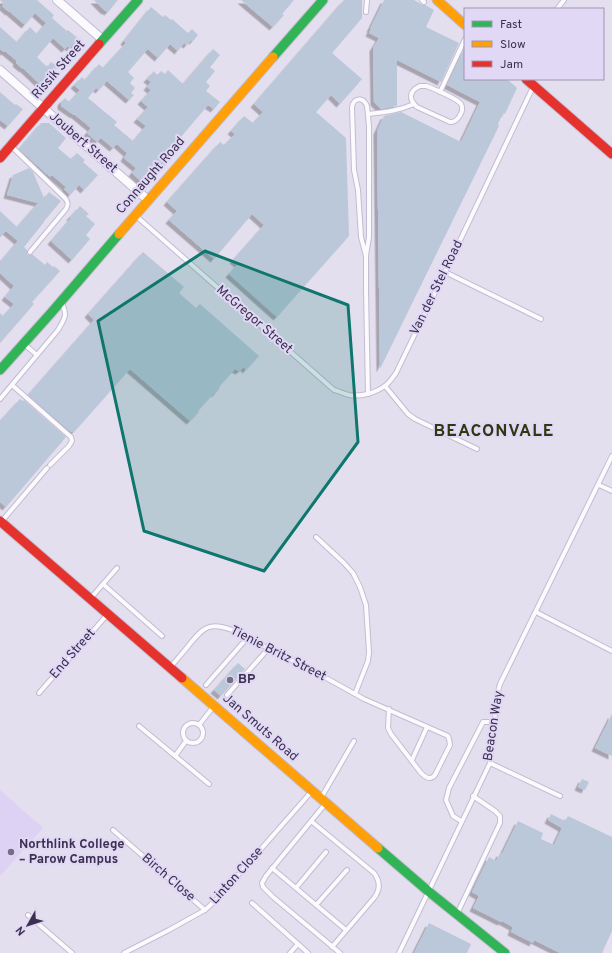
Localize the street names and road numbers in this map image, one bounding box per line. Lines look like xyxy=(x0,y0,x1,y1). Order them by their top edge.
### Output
street label: Rissik Street xyxy=(29,37,89,103)
street label: Joubert Street xyxy=(46,109,121,177)
street label: Connaught Road xyxy=(113,134,189,218)
street label: Van der Stel Road xyxy=(407,238,467,338)
street label: McGregor Street xyxy=(213,282,296,358)
street label: Tienie Britz Street xyxy=(227,623,329,685)
street label: End Street xyxy=(47,626,99,682)
street label: Beacon Way xyxy=(481,690,507,762)
street label: Jan Smuts Road xyxy=(219,691,301,765)
street label: Linton Close xyxy=(207,844,267,908)
street label: Birch Close xyxy=(138,851,198,905)

